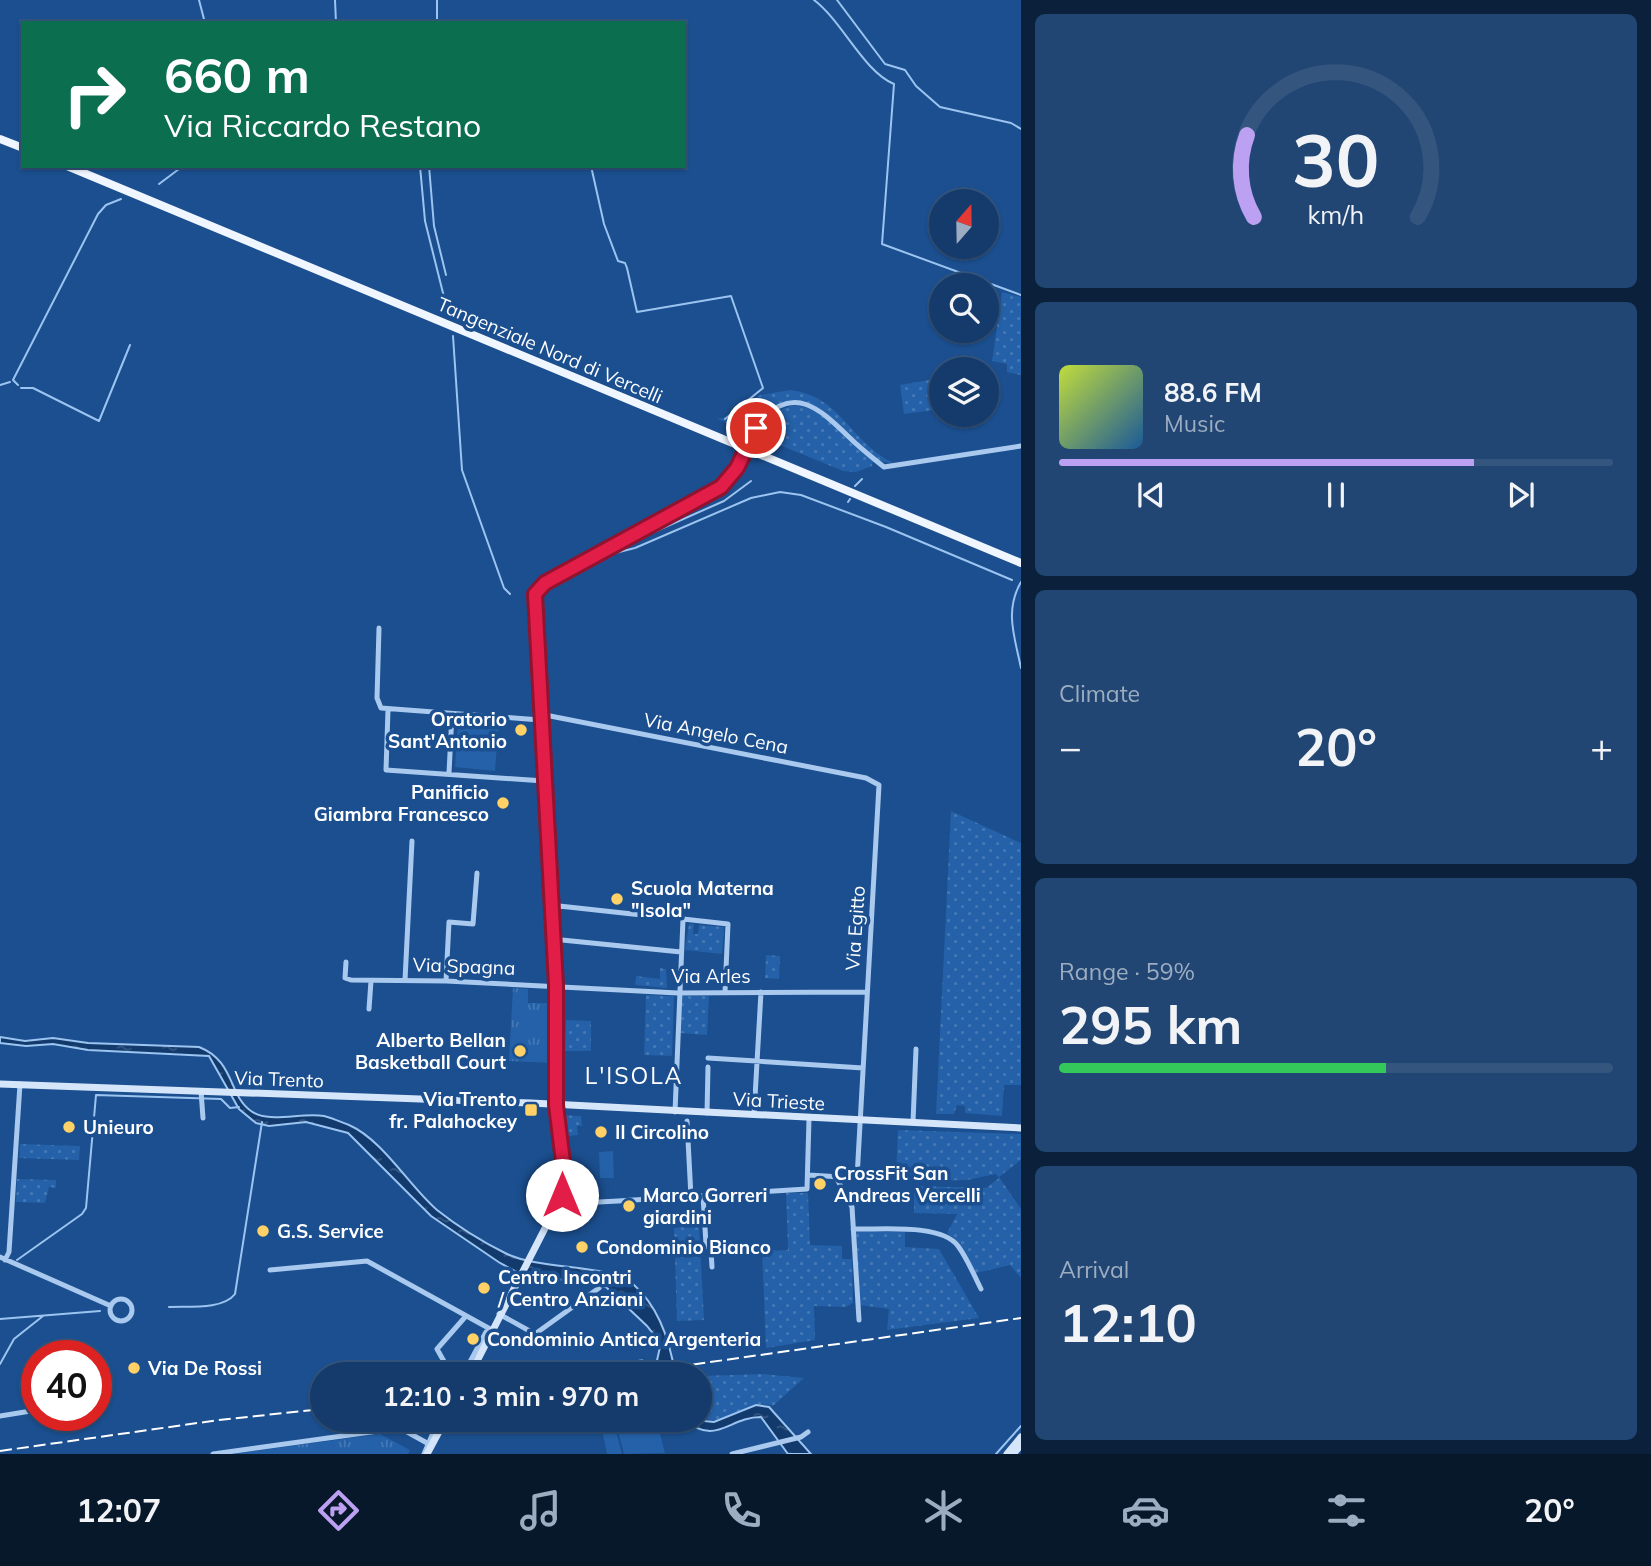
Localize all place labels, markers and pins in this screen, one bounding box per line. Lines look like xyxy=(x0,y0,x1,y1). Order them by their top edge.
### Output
pin xyxy=(726,398,786,458)
place label: Oratorio Sant'Antonio xyxy=(388,707,507,753)
marker: Oratorio Sant'Antonio xyxy=(513,722,529,738)
place label: Panificio Giambra Francesco xyxy=(314,780,489,826)
marker: Panificio Giambra Francesco xyxy=(495,795,511,811)
place label: Scuola Materna "Isola" xyxy=(631,876,774,922)
marker: Scuola Materna "Isola" xyxy=(609,891,625,907)
place label: Alberto Bellan Basketball Court xyxy=(355,1028,506,1074)
marker: Alberto Bellan Basketball Court xyxy=(512,1043,528,1059)
place label: Via Trento fr. Palahockey xyxy=(389,1087,518,1133)
marker: Via Trento fr. Palahockey xyxy=(523,1102,539,1118)
place label: Unieuro xyxy=(83,1115,154,1139)
marker: Unieuro xyxy=(61,1119,77,1135)
place label: Il Circolino xyxy=(615,1120,709,1144)
marker: Il Circolino xyxy=(593,1124,609,1140)
place label: CrossFit San Andreas Vercelli xyxy=(834,1161,981,1207)
marker: CrossFit San Andreas Vercelli xyxy=(812,1176,828,1192)
place label: Marco Gorreri giardini xyxy=(643,1183,767,1229)
marker: Marco Gorreri giardini xyxy=(621,1198,637,1214)
place label: G.S. Service xyxy=(277,1219,384,1243)
marker: G.S. Service xyxy=(255,1223,271,1239)
place label: Condominio Bianco xyxy=(596,1235,771,1259)
marker: Condominio Bianco xyxy=(574,1239,590,1255)
place label: Centro Incontri / Centro Anziani xyxy=(497,1265,643,1311)
marker: Centro Incontri / Centro Anziani xyxy=(476,1280,492,1296)
place label: Condominio Antica Argenteria xyxy=(487,1327,761,1351)
marker: Condominio Antica Argenteria xyxy=(465,1331,481,1347)
place label: Via De Rossi xyxy=(147,1356,262,1380)
marker: Via De Rossi xyxy=(126,1360,142,1376)

